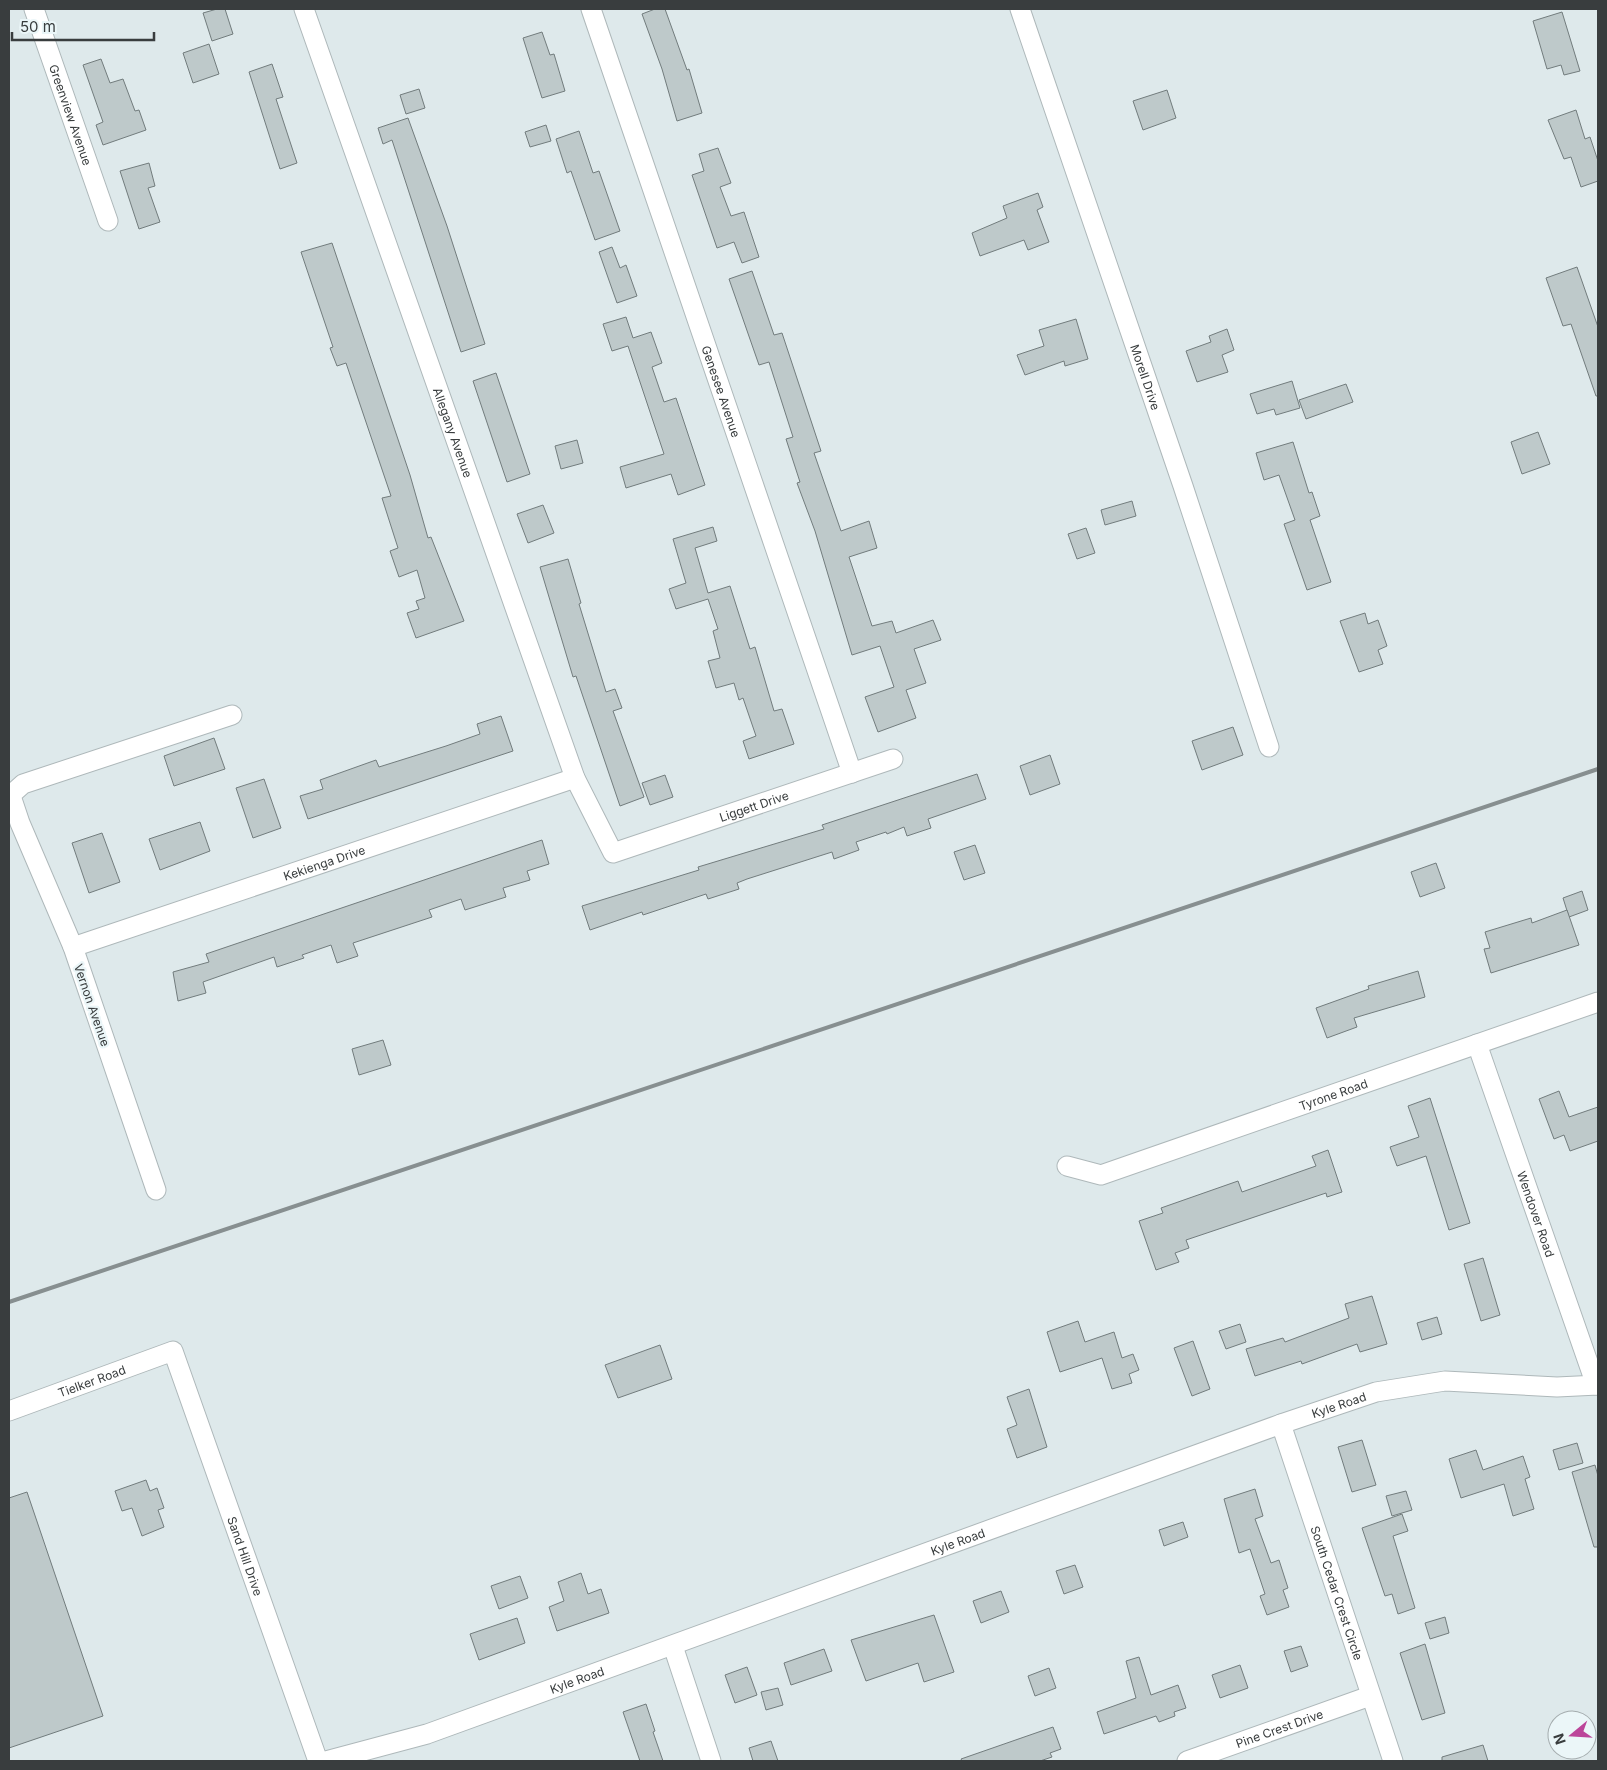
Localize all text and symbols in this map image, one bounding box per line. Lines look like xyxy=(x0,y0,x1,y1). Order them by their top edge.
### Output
scale bar xyxy=(12,10,155,42)
text: 50 m xyxy=(20,17,56,36)
street label: Greenview Avenue xyxy=(46,62,95,167)
street label: Morell Drive xyxy=(1128,342,1164,412)
street label: Genesee Avenue xyxy=(699,343,744,439)
street label: Allegany Avenue xyxy=(430,385,476,480)
street label: Liggett Drive xyxy=(717,787,790,824)
street label: Kekienga Drive xyxy=(281,842,367,883)
street label: Vernon Avenue xyxy=(71,962,113,1048)
street label: Tyrone Road xyxy=(1297,1075,1369,1113)
street label: Wendover Road xyxy=(1514,1169,1558,1259)
street label: Tielker Road xyxy=(56,1362,127,1400)
street label: Kyle Road xyxy=(1310,1388,1368,1421)
street label: Sand Hill Drive xyxy=(225,1514,266,1598)
street label: South Cedar Crest Circle xyxy=(1308,1524,1366,1662)
street label: Kyle Road xyxy=(928,1525,987,1558)
street label: Kyle Road xyxy=(548,1663,606,1696)
street label: Pine Crest Drive xyxy=(1234,1706,1325,1751)
north arrow xyxy=(1547,1710,1597,1760)
text: N xyxy=(1549,1731,1569,1747)

